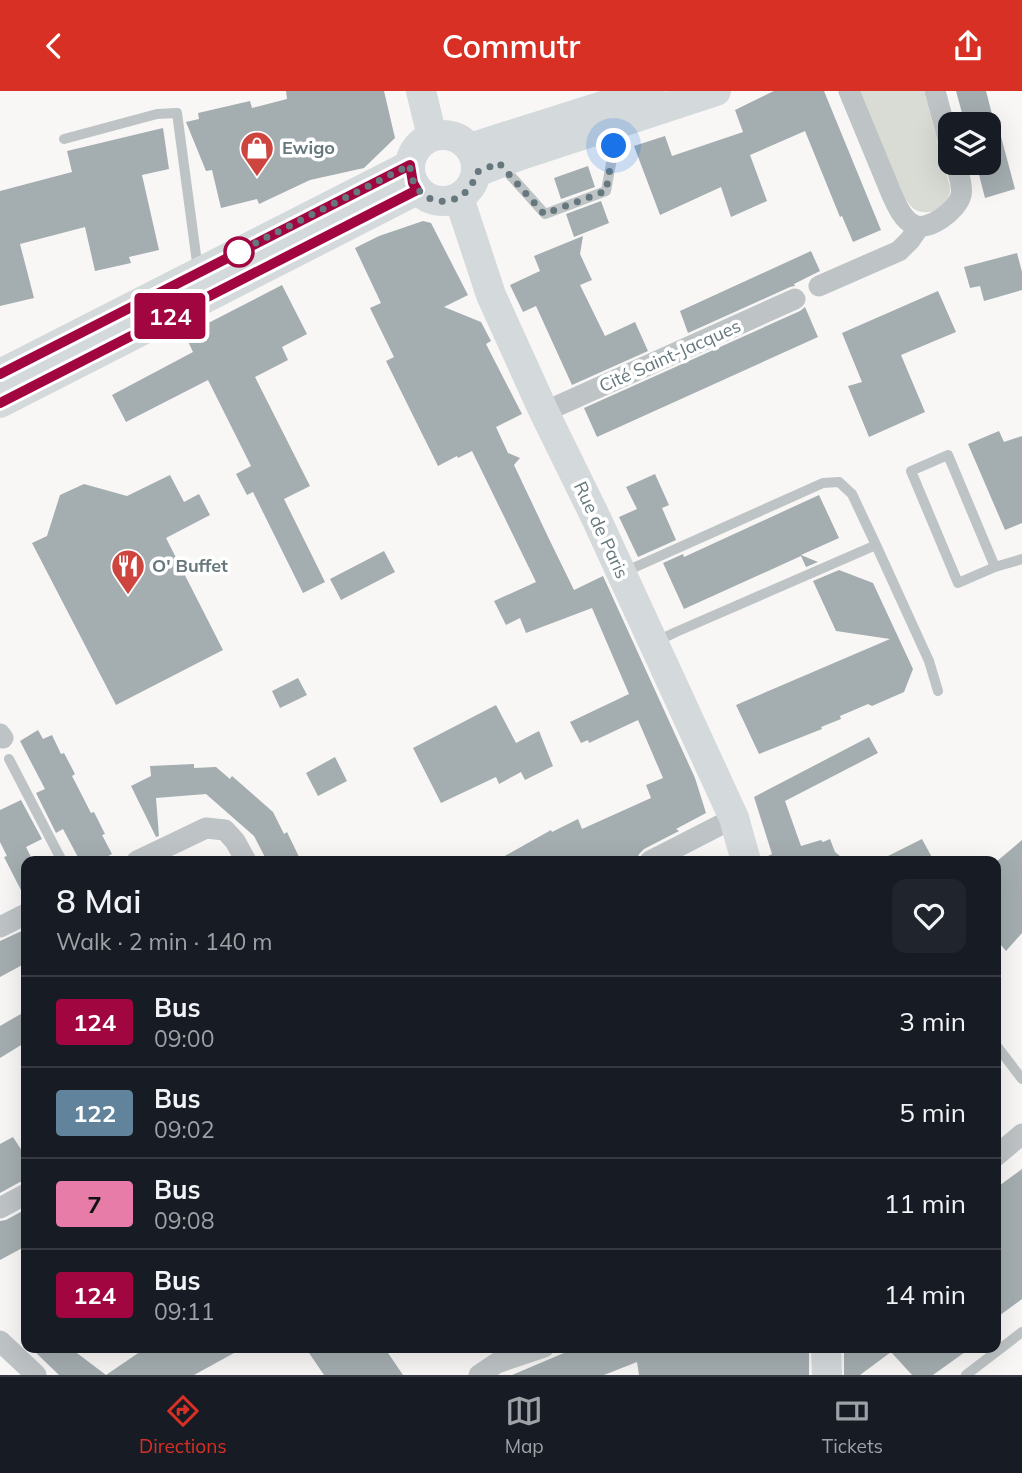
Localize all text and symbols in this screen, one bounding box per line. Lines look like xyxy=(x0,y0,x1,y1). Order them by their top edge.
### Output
text: Commutr xyxy=(442,26,580,66)
icon: back xyxy=(35,27,73,65)
icon: share xyxy=(949,27,987,65)
map controls xyxy=(938,112,1001,175)
button: layers xyxy=(938,112,1001,175)
your location xyxy=(596,128,631,163)
shop icon: Ewigo xyxy=(238,129,276,178)
place label: Ewigo xyxy=(282,136,335,159)
unlabelled marker xyxy=(224,237,254,267)
line badge: 124 xyxy=(130,293,210,339)
text: 124 xyxy=(148,301,192,331)
street label: Cité Saint-Jacques xyxy=(595,314,744,397)
street label: Rue de Paris xyxy=(569,478,634,582)
restaurant icon: O' Buffet xyxy=(109,547,147,596)
place label: O' Buffet xyxy=(152,554,228,577)
button: heart xyxy=(892,879,966,953)
text: 8 Mai xyxy=(56,880,141,921)
text: Walk · 2 min · 140 m xyxy=(56,927,273,956)
text: Bus xyxy=(154,991,200,1024)
text: 3 min xyxy=(899,1005,966,1038)
text: 124 xyxy=(73,1007,116,1037)
text: 09:00 xyxy=(154,1024,214,1053)
text: Bus xyxy=(154,1082,200,1115)
text: 5 min xyxy=(899,1096,966,1129)
text: 122 xyxy=(73,1098,116,1128)
text: 09:02 xyxy=(154,1115,214,1144)
text: Bus xyxy=(154,1173,200,1206)
text: 11 min xyxy=(884,1187,966,1220)
text: 7 xyxy=(87,1189,102,1219)
text: 09:08 xyxy=(154,1206,214,1235)
text: Bus xyxy=(154,1264,200,1297)
text: 14 min xyxy=(884,1278,966,1311)
text: 124 xyxy=(73,1280,116,1310)
text: 09:11 xyxy=(154,1297,214,1326)
tab: Directions xyxy=(139,1392,227,1458)
tab: Map xyxy=(505,1392,544,1458)
tab: Tickets xyxy=(822,1392,883,1458)

